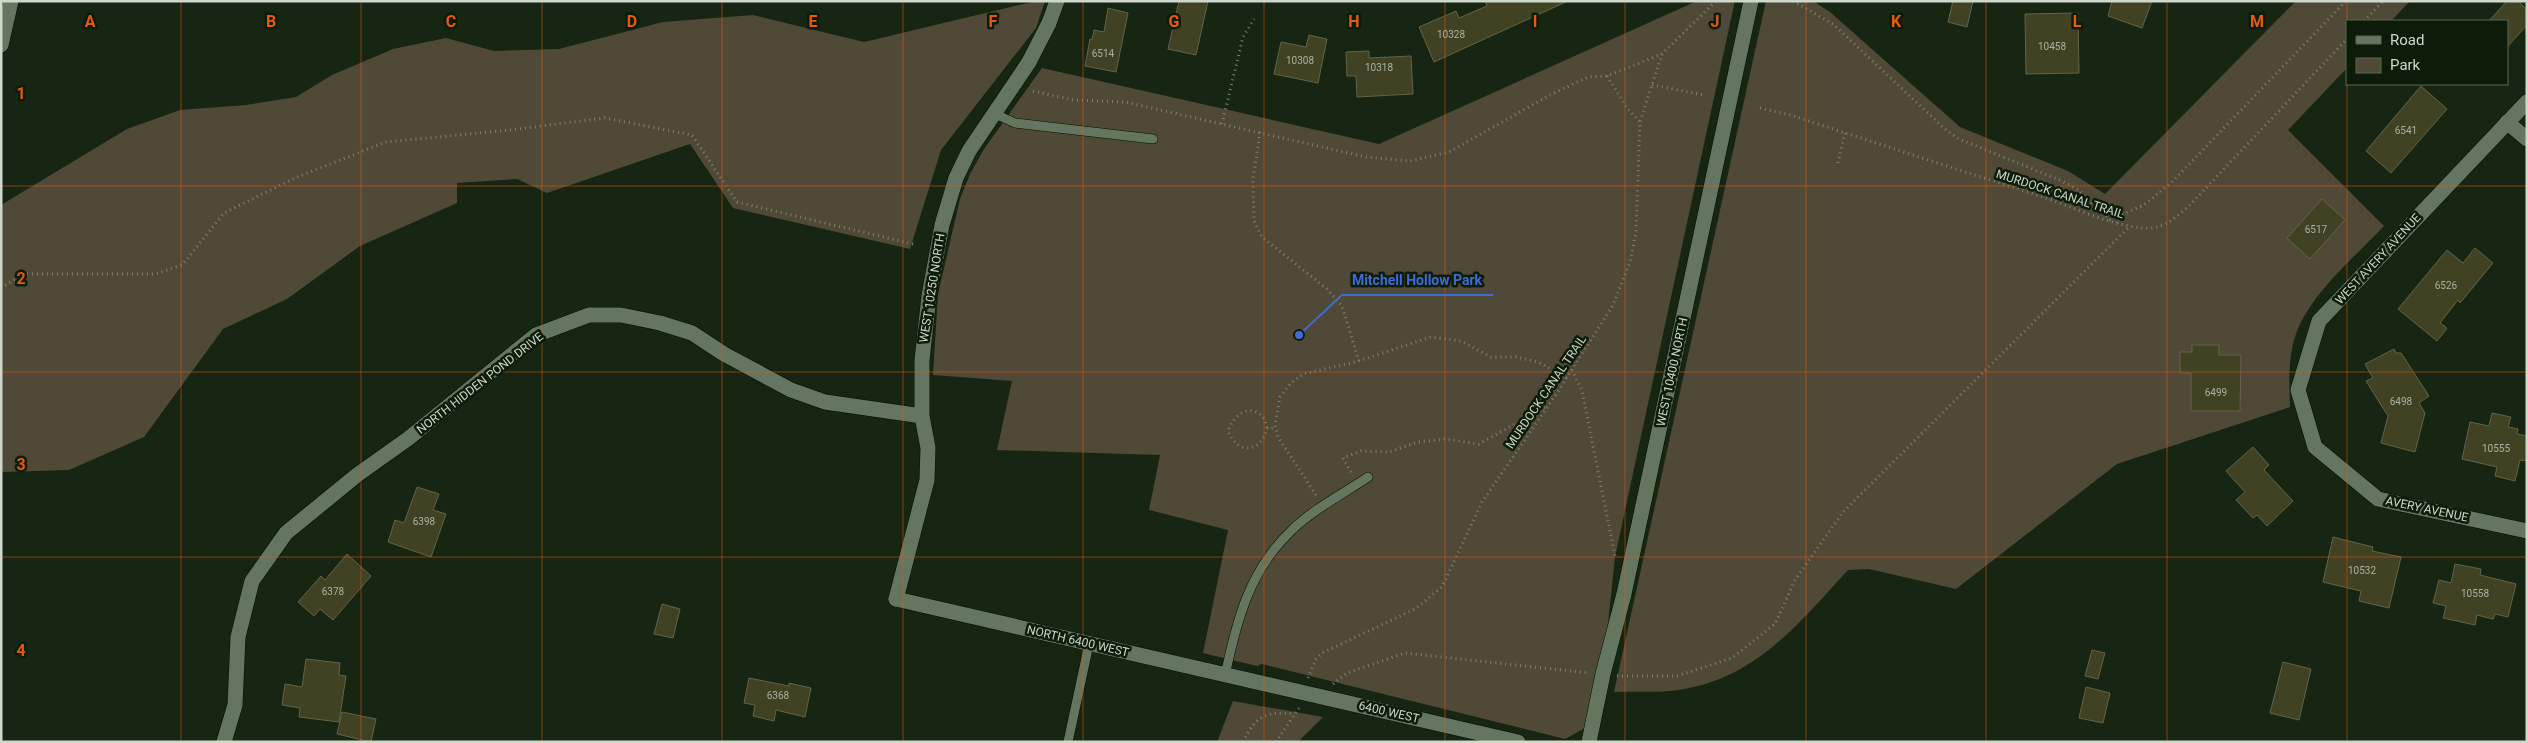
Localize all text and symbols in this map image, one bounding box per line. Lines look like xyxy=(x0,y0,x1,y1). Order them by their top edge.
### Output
text: A xyxy=(85,12,96,31)
text: B xyxy=(266,12,276,31)
text: C xyxy=(446,12,456,31)
text: D xyxy=(627,12,637,31)
text: E xyxy=(809,12,818,31)
text: F xyxy=(989,12,998,31)
text: G xyxy=(1169,12,1180,31)
text: H xyxy=(1348,12,1360,31)
text: I xyxy=(1533,12,1537,31)
text: J xyxy=(1711,12,1719,31)
text: K xyxy=(1891,12,1902,31)
text: L xyxy=(2073,12,2082,31)
text: M xyxy=(2250,12,2264,31)
legend xyxy=(2346,20,2508,85)
house number: 10328 xyxy=(1437,29,1465,40)
text: Road xyxy=(2390,31,2424,49)
house number: 10458 xyxy=(2038,41,2066,52)
house number: 6514 xyxy=(1092,48,1115,59)
house number: 10308 xyxy=(1286,55,1314,66)
text: Park xyxy=(2390,56,2421,74)
house number: 10318 xyxy=(1365,62,1393,73)
text: 1 xyxy=(16,84,26,103)
house number: 6541 xyxy=(2395,125,2417,136)
street label: MURDOCK CANAL TRAIL xyxy=(1994,167,2126,221)
street label: WEST AVERY AVENUE xyxy=(2332,211,2424,307)
house number: 6517 xyxy=(2305,224,2328,235)
street label: WEST 10250 NORTH xyxy=(916,232,948,344)
callout: Mitchell Hollow Park xyxy=(1342,266,1493,295)
text: 2 xyxy=(16,269,26,288)
text: Mitchell Hollow Park xyxy=(1352,272,1483,288)
house number: 6526 xyxy=(2435,280,2458,291)
street label: WEST 10400 NORTH xyxy=(1654,316,1690,428)
street label: NORTH HIDDEN POND DRIVE xyxy=(414,329,546,437)
street label: MURDOCK CANAL TRAIL xyxy=(1503,332,1589,451)
house number: 6499 xyxy=(2205,387,2227,398)
house number: 6498 xyxy=(2390,396,2413,407)
house number: 10555 xyxy=(2482,443,2510,454)
text: 3 xyxy=(16,455,26,474)
street label: AVERY AVENUE xyxy=(2384,493,2470,525)
house number: 6398 xyxy=(413,516,436,527)
house number: 10532 xyxy=(2348,565,2376,576)
house number: 6378 xyxy=(322,586,345,597)
house number: 10558 xyxy=(2461,588,2489,599)
street label: NORTH 6400 WEST xyxy=(1026,622,1130,660)
text: 4 xyxy=(16,641,26,660)
house number: 6368 xyxy=(767,690,790,701)
street label: 6400 WEST xyxy=(1357,698,1421,726)

